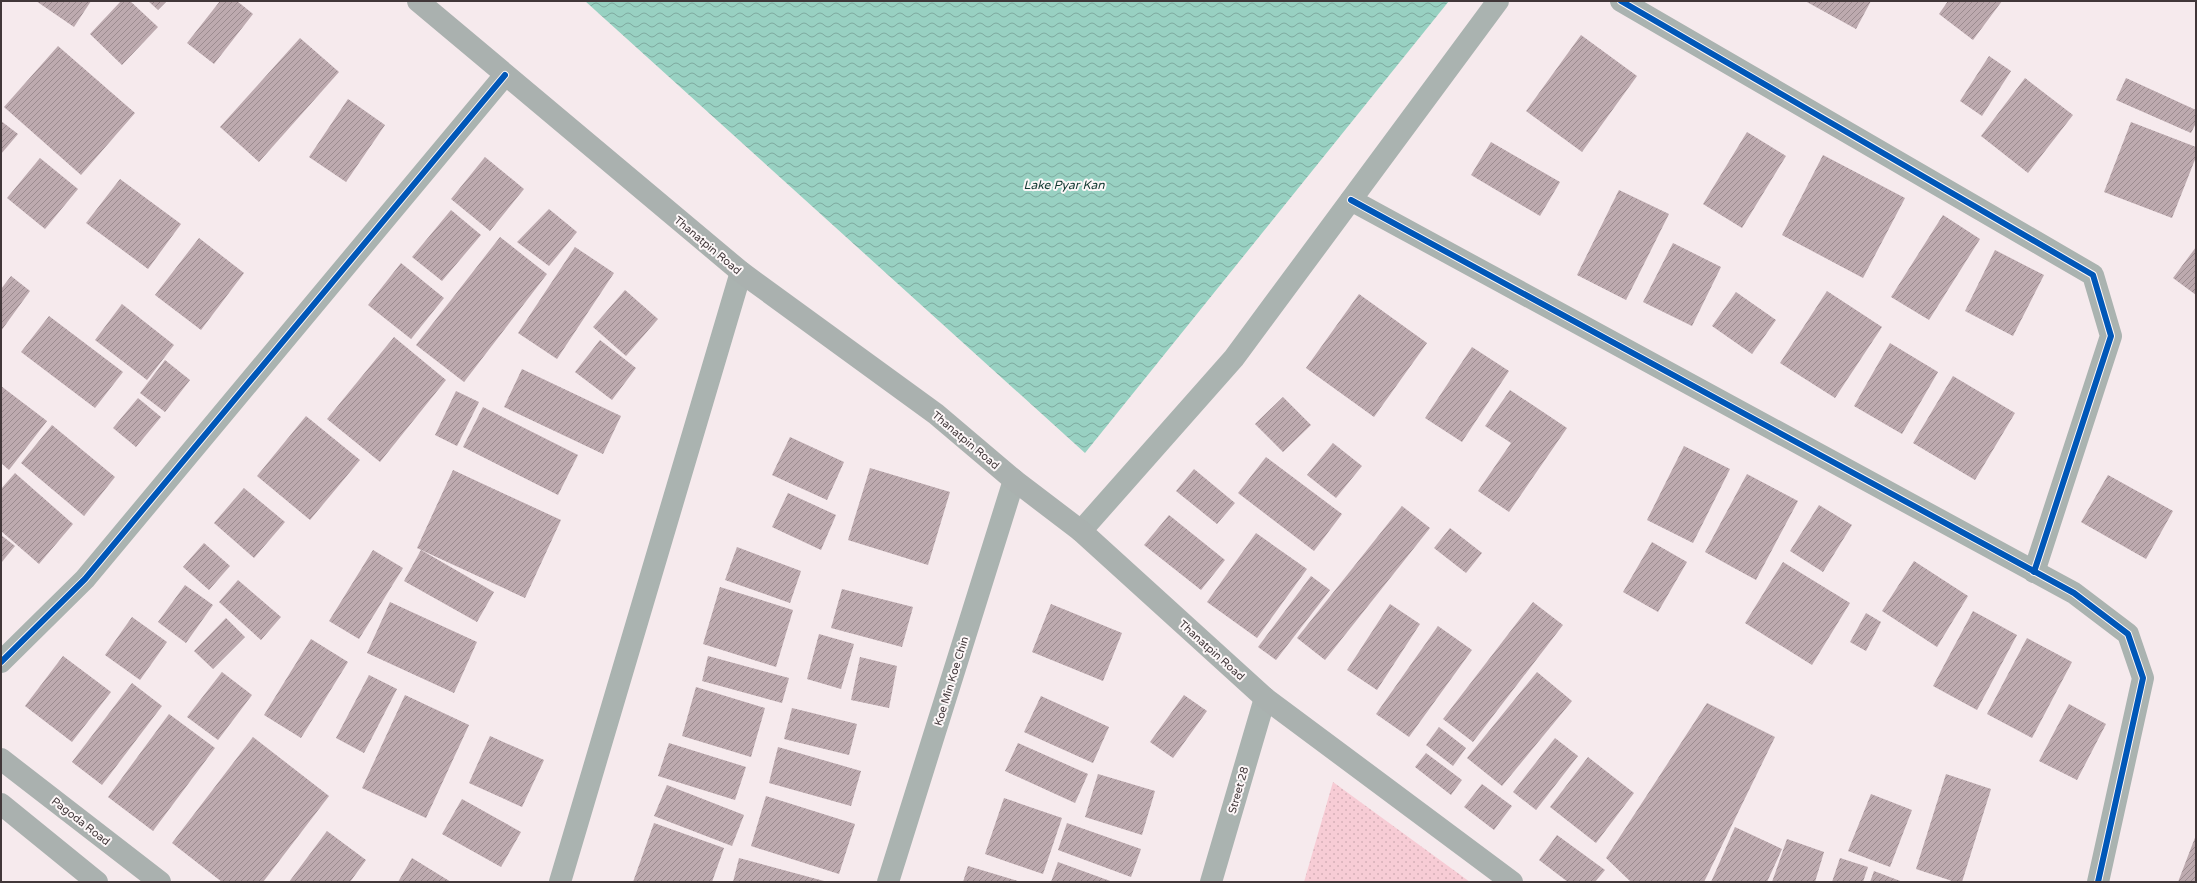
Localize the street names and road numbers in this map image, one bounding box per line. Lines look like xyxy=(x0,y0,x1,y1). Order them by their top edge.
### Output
street label: Thanatpin Road xyxy=(672,214,744,277)
street label: Thanatpin Road xyxy=(930,409,1002,472)
street label: Thanatpin Road xyxy=(1176,618,1247,683)
street label: Koe Min Koe Chin xyxy=(932,635,971,727)
street label: Street 28 xyxy=(1226,765,1251,815)
street label: Pagoda Road xyxy=(49,795,113,848)

